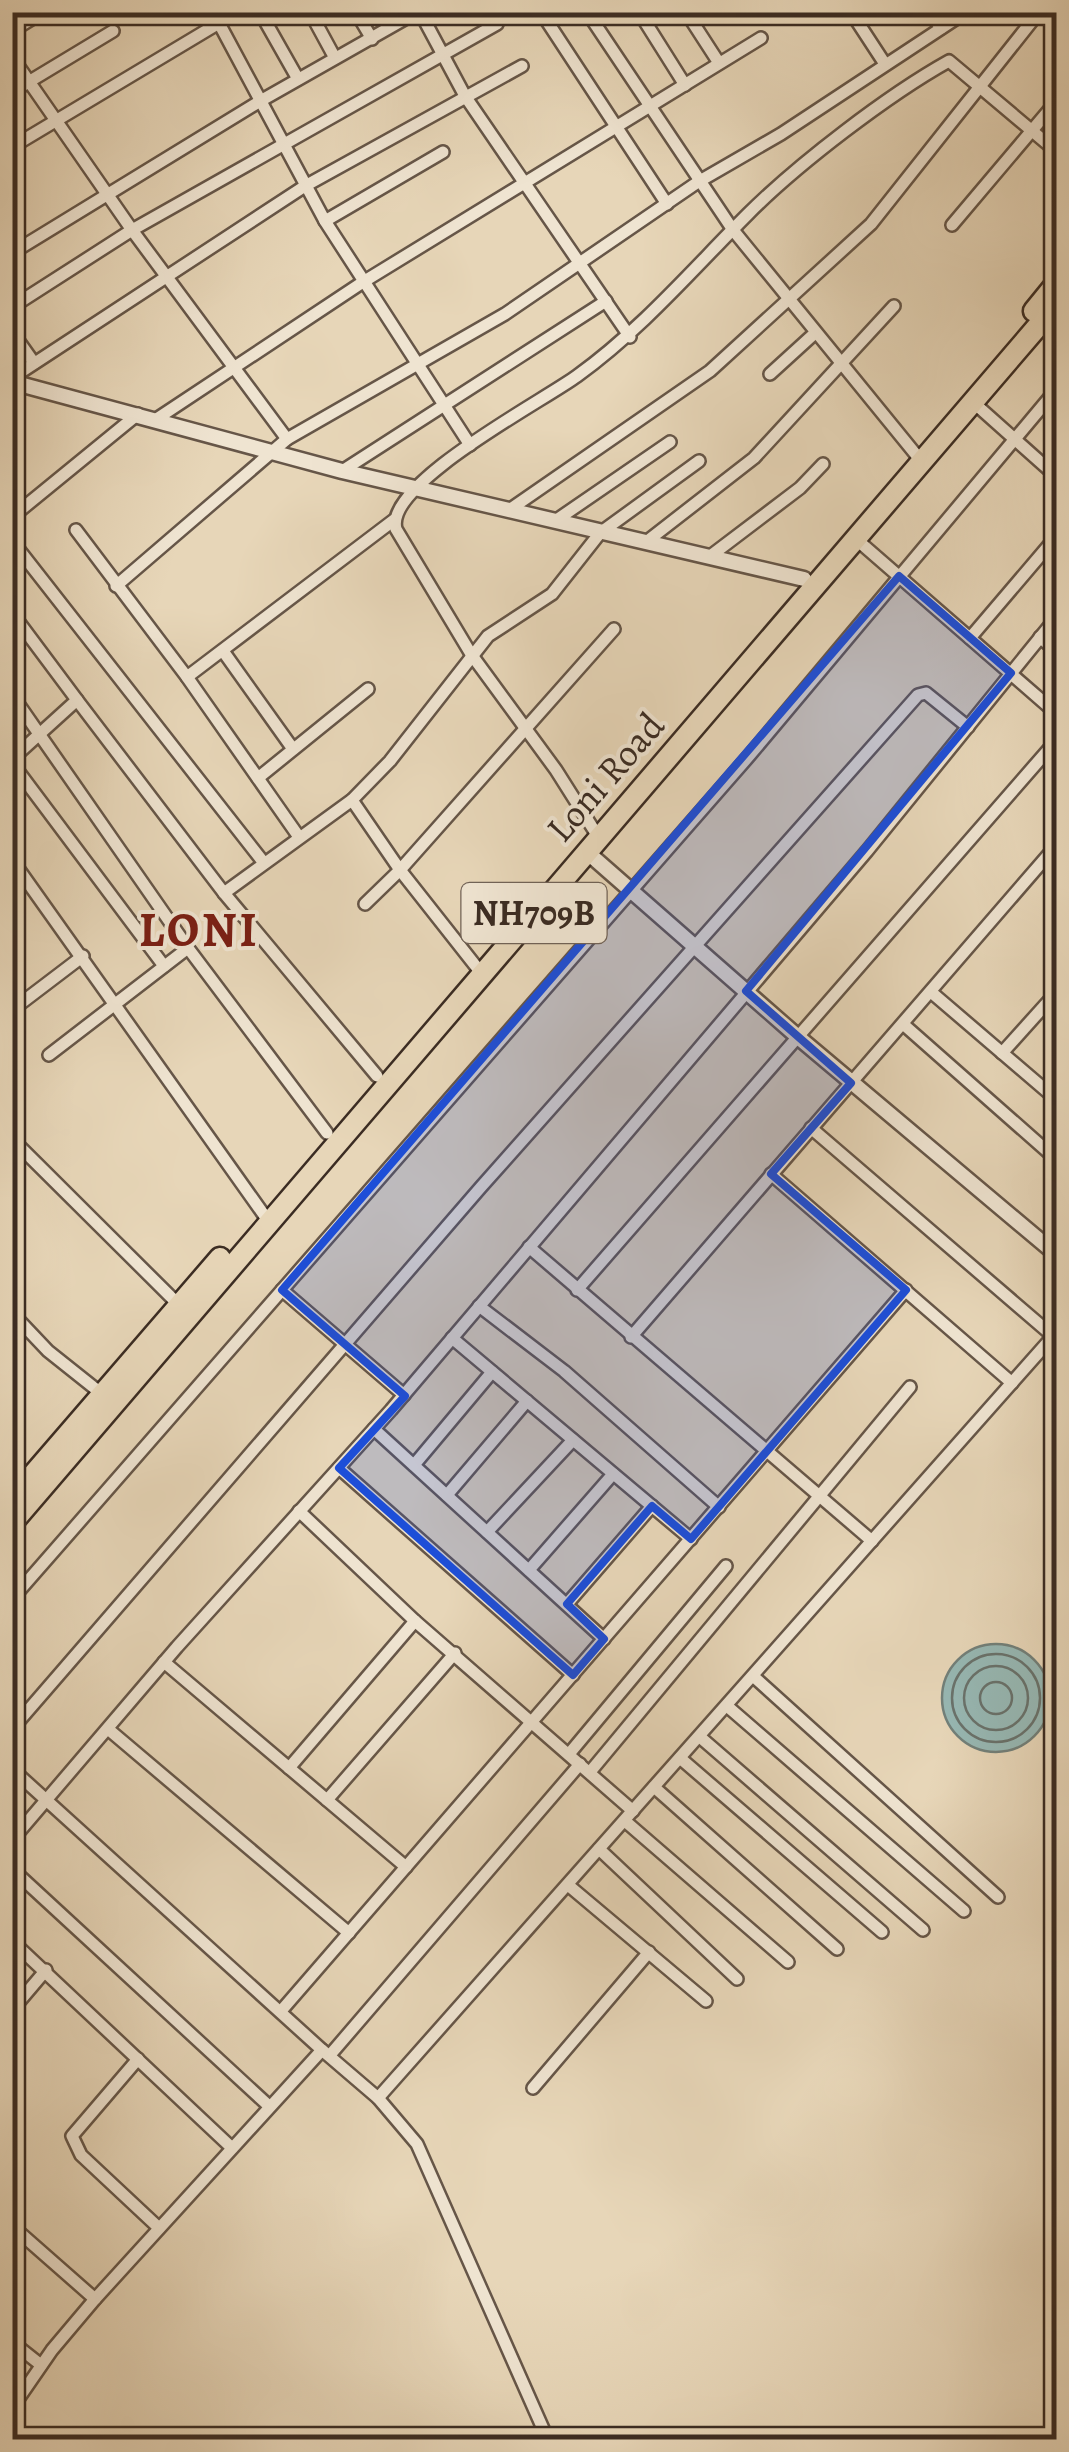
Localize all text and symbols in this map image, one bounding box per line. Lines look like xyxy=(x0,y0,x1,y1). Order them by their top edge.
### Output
street label: Loni Road xyxy=(534,700,676,853)
road number: NH709B xyxy=(462,883,606,943)
district label: LONI xyxy=(139,897,259,963)

